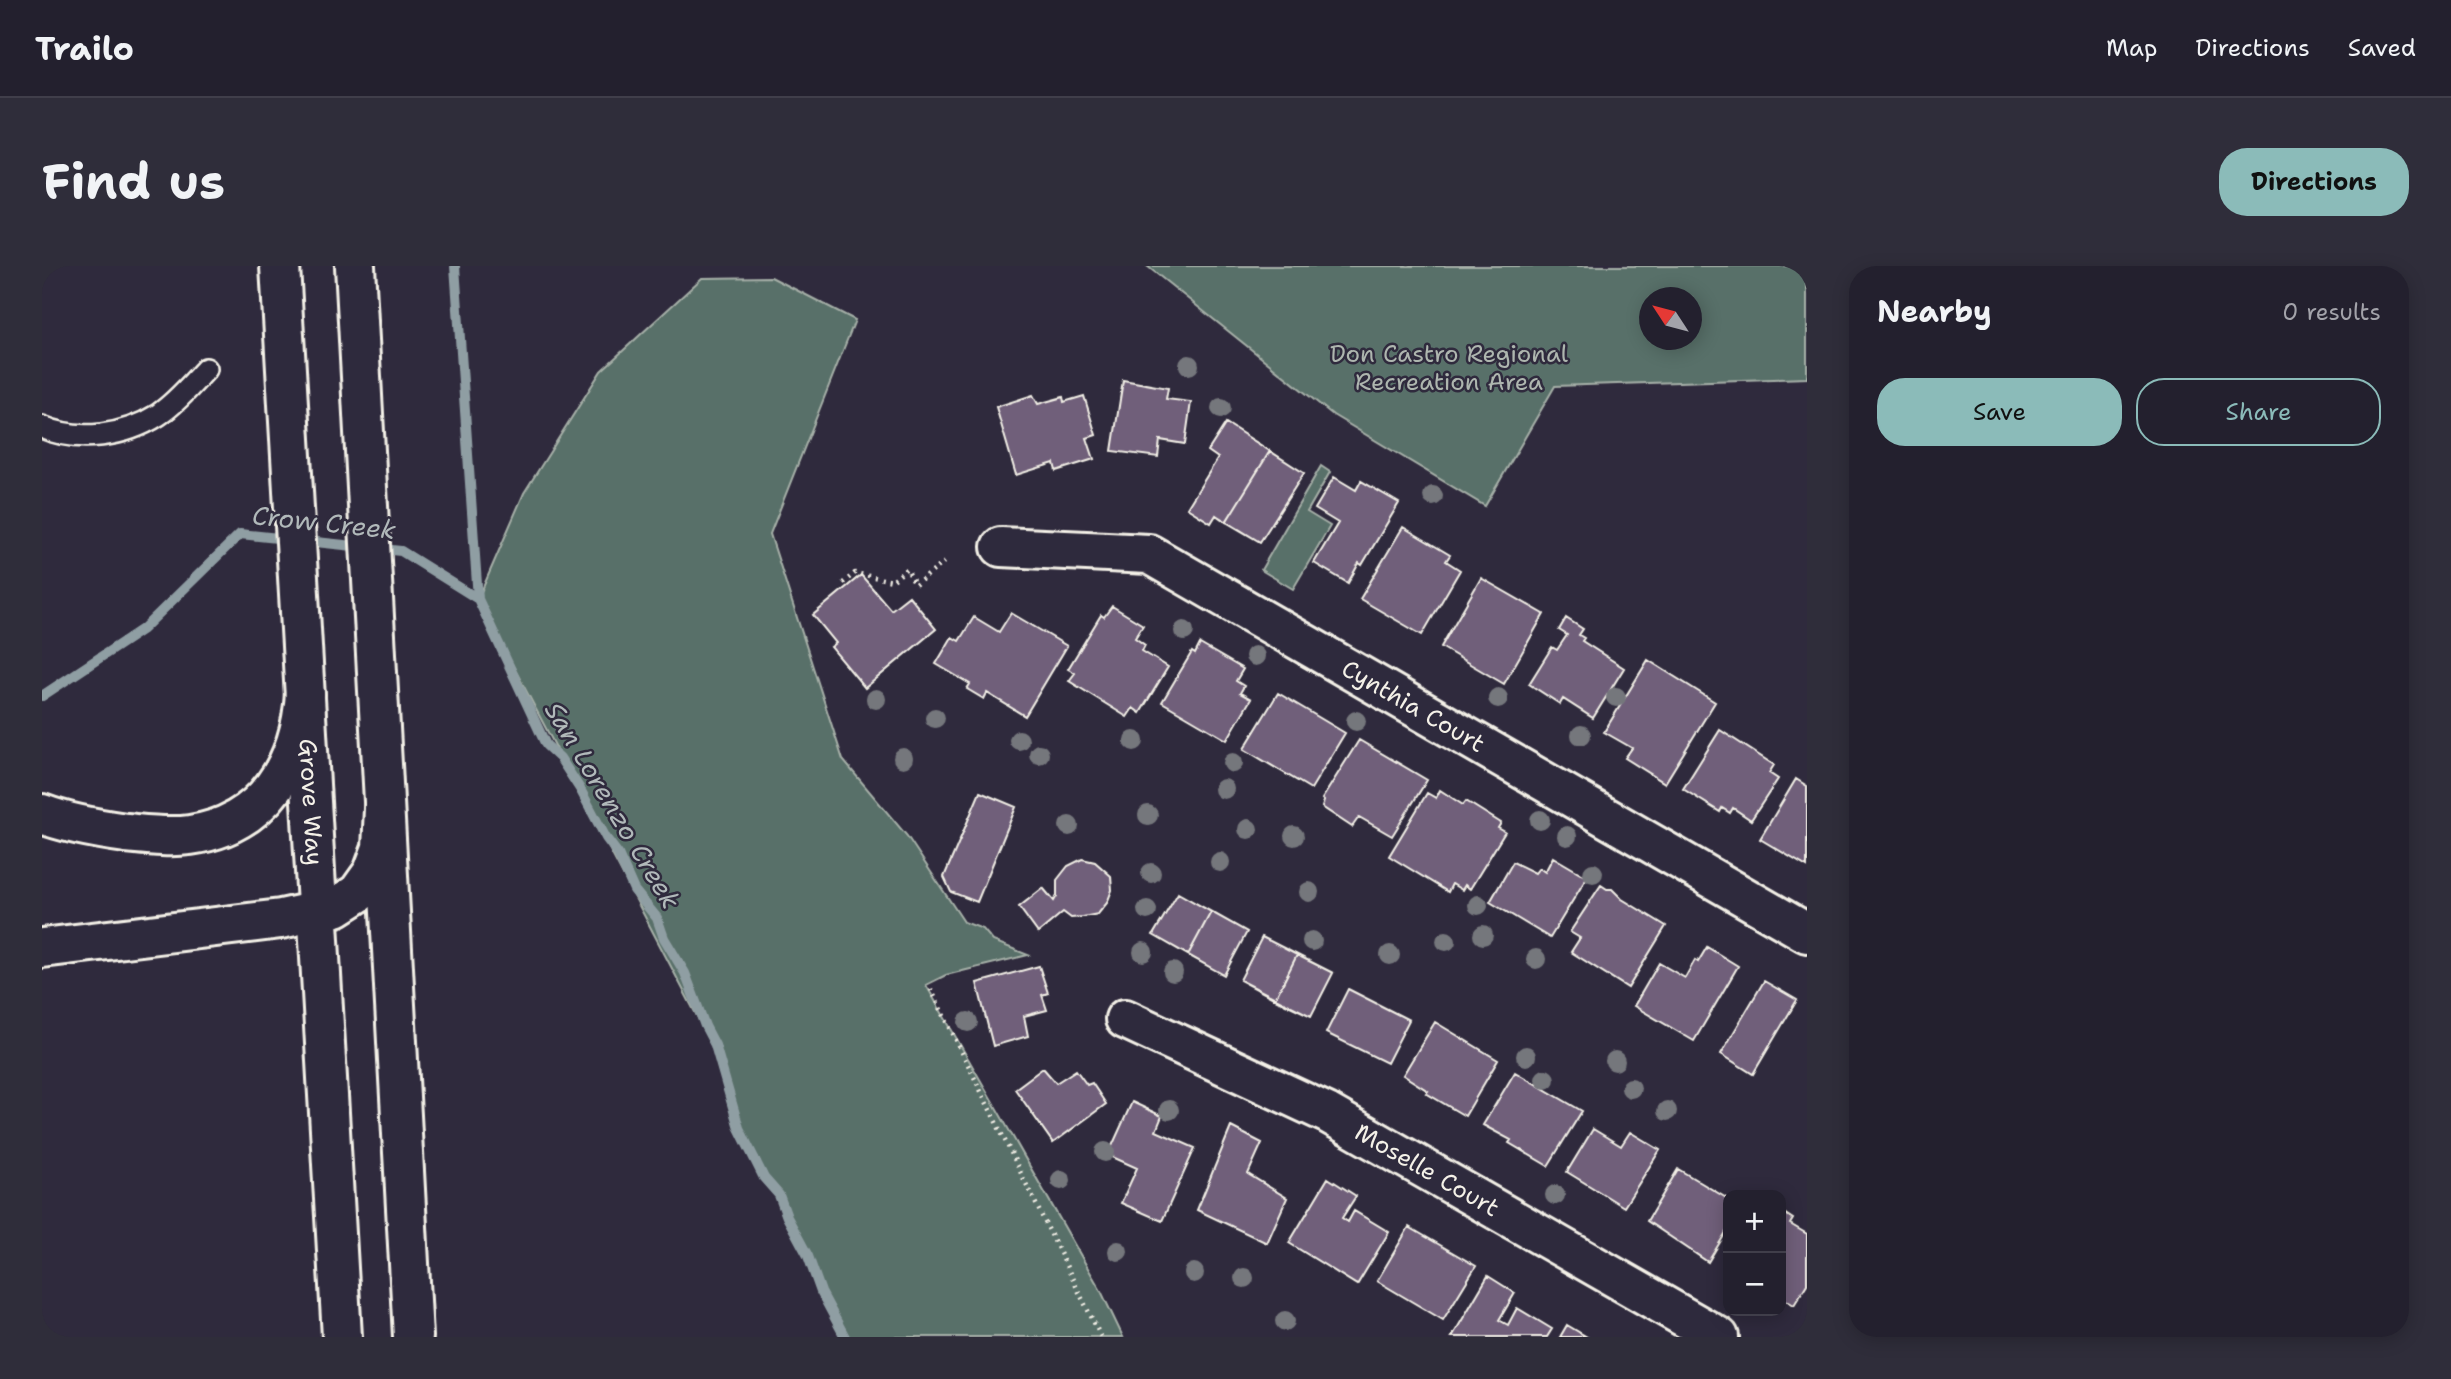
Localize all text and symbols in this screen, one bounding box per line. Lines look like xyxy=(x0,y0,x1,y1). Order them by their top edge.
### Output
text: Trailo xyxy=(35,26,134,71)
text: Map xyxy=(2106,32,2157,64)
text: Directions xyxy=(2195,32,2310,64)
text: Saved xyxy=(2348,32,2416,64)
button: Directions xyxy=(2219,148,2409,216)
text: Find us xyxy=(42,149,225,215)
north arrow xyxy=(1639,287,1702,350)
text: Nearby xyxy=(1877,291,1992,332)
text: 0 results xyxy=(2282,297,2381,327)
park label: Don Castro Regional Recreation Area xyxy=(1330,338,1569,398)
button: Save xyxy=(1877,378,2122,446)
button: Share xyxy=(2136,378,2381,446)
water label: Crow Creek xyxy=(250,497,398,547)
street label: Cynthia Court xyxy=(1336,652,1490,760)
water label: San Lorenzo Creek xyxy=(537,695,689,915)
street label: Grove Way xyxy=(291,738,331,867)
street label: Moselle Court xyxy=(1349,1116,1505,1224)
map controls xyxy=(1723,1190,1786,1316)
button: + xyxy=(1723,1190,1786,1253)
button: − xyxy=(1723,1253,1786,1316)

